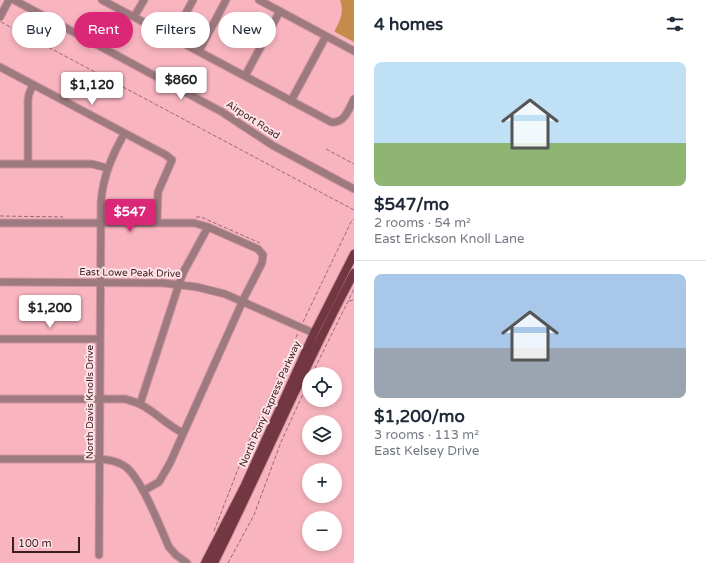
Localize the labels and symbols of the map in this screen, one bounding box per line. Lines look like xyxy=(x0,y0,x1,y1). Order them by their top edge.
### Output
pin: $860 xyxy=(157,67,205,101)
pin: $1,120 xyxy=(59,72,125,106)
street label: Airport Road xyxy=(224,98,282,142)
pin: $547 xyxy=(106,199,154,233)
street label: East Lowe Peak Drive xyxy=(79,266,181,280)
pin: $1,200 xyxy=(17,295,83,329)
street label: North Pony Express Parkway xyxy=(237,339,304,469)
street label: North Davis Knolls Drive xyxy=(84,345,96,459)
scale bar xyxy=(12,535,80,554)

